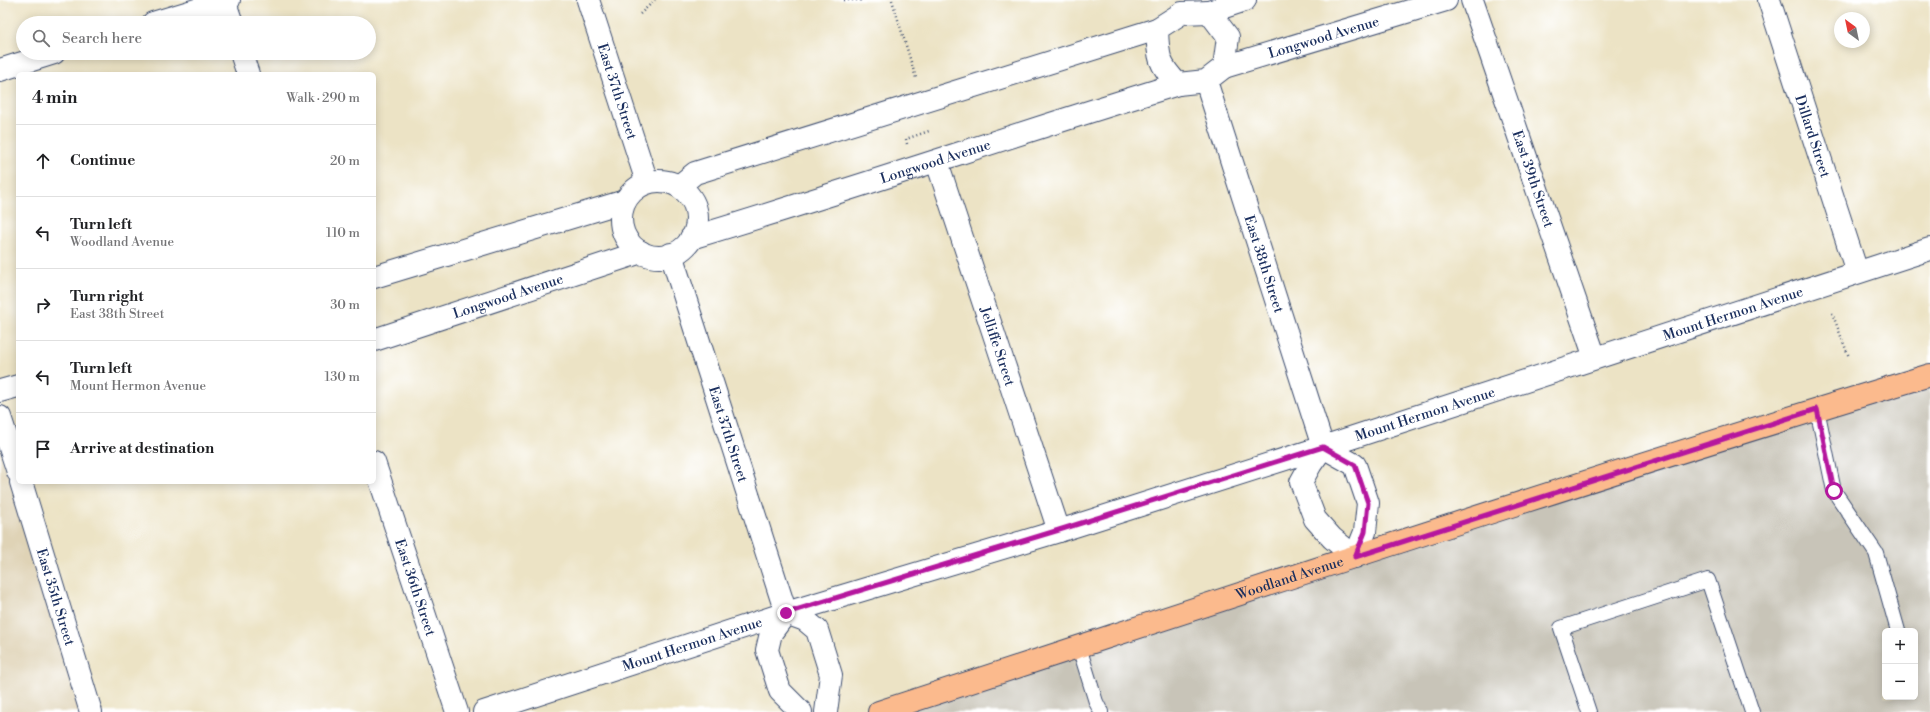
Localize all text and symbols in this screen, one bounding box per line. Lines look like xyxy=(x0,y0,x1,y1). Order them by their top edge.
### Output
north arrow xyxy=(1834,12,1870,48)
street label: Longwood Avenue xyxy=(1266,13,1382,63)
search box xyxy=(16,16,376,60)
icon: search xyxy=(30,27,52,49)
text: Search here xyxy=(62,29,142,48)
street label: East 37th Street xyxy=(593,41,641,142)
text: 4 min xyxy=(32,87,77,109)
text: Walk · 290 m xyxy=(286,90,360,106)
street label: Dillard Street xyxy=(1790,93,1834,180)
street label: East 39th Street xyxy=(1507,128,1557,230)
street label: Longwood Avenue xyxy=(878,136,993,188)
icon: ahead xyxy=(32,150,54,172)
text: Continue xyxy=(70,151,135,170)
text: 20 m xyxy=(330,153,360,169)
street label: East 38th Street xyxy=(1239,213,1288,315)
text: Turn left xyxy=(70,215,132,234)
icon: left xyxy=(32,222,54,244)
text: 110 m xyxy=(326,225,360,241)
text: Woodland Avenue xyxy=(70,234,174,250)
street label: Longwood Avenue xyxy=(451,270,566,323)
street label: Mount Hermon Avenue xyxy=(1661,283,1806,346)
text: Turn right xyxy=(70,287,144,306)
icon: right xyxy=(32,294,54,316)
text: 30 m xyxy=(330,297,360,313)
street label: Jelliffe Street xyxy=(975,303,1019,389)
text: East 38th Street xyxy=(70,306,164,322)
text: Turn left xyxy=(70,359,132,378)
icon: left xyxy=(32,366,54,388)
text: 130 m xyxy=(325,369,360,385)
text: Mount Hermon Avenue xyxy=(70,378,206,394)
street label: Mount Hermon Avenue xyxy=(1353,383,1498,446)
street label: East 37th Street xyxy=(704,384,752,485)
icon: arrive xyxy=(32,438,54,460)
text: Arrive at destination xyxy=(70,439,214,458)
route start xyxy=(1825,482,1843,500)
street label: East 36th Street xyxy=(390,537,439,639)
street label: East 35th Street xyxy=(32,546,78,648)
street label: Woodland Avenue xyxy=(1233,553,1346,605)
route end xyxy=(777,604,795,622)
street label: Mount Hermon Avenue xyxy=(620,613,765,676)
map controls xyxy=(1882,628,1918,700)
button: + xyxy=(1882,628,1918,664)
button: − xyxy=(1882,664,1918,700)

